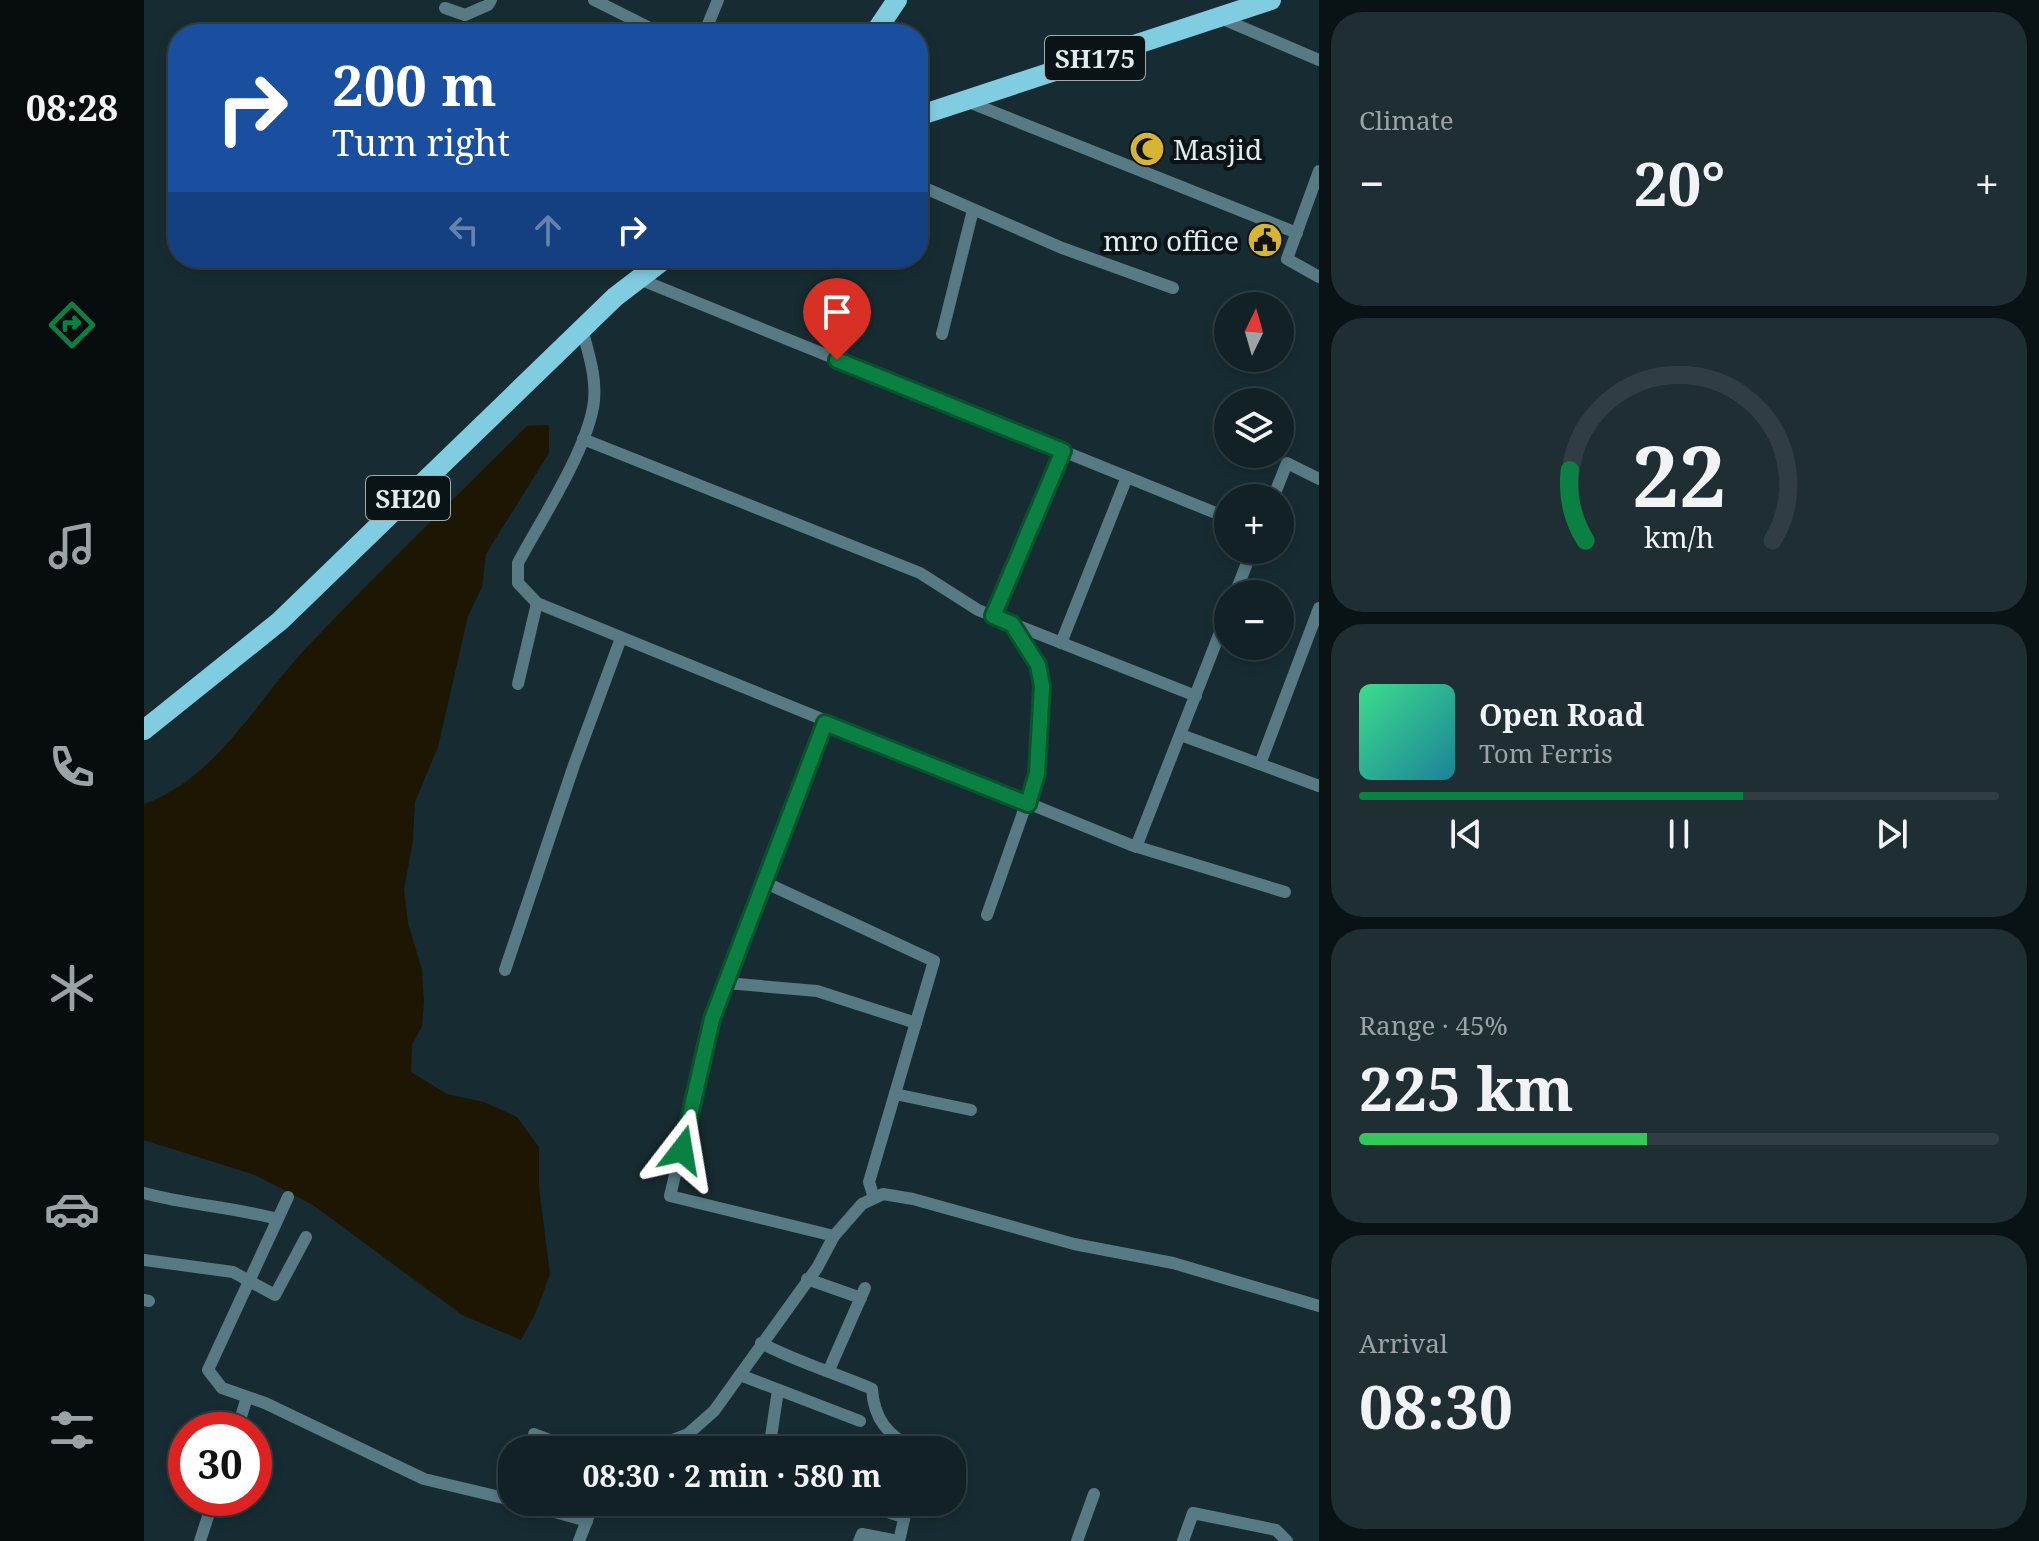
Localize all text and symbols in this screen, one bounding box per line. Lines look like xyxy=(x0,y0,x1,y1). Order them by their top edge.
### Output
road number: SH175 xyxy=(1045,36,1145,80)
text: 200 m xyxy=(332,46,497,122)
icon: right xyxy=(200,56,304,160)
text: 08:28 xyxy=(26,83,118,132)
text: Climate xyxy=(1359,102,1454,138)
text: Turn right xyxy=(332,118,510,167)
mosque icon: Masjid xyxy=(1128,130,1166,168)
place label: Masjid xyxy=(1173,130,1262,168)
text: 20° xyxy=(1634,142,1725,224)
text: − xyxy=(1359,153,1384,213)
text: + xyxy=(1974,153,1999,213)
icon: left xyxy=(442,208,486,252)
icon: ahead xyxy=(526,208,570,252)
icon: right xyxy=(610,208,654,252)
place label: mro office xyxy=(1103,221,1239,259)
public building icon: mro office xyxy=(1246,221,1284,259)
pin xyxy=(803,278,871,360)
icon: arrive xyxy=(815,290,859,334)
north arrow xyxy=(1214,292,1294,372)
map controls xyxy=(1214,292,1294,660)
icon: directions xyxy=(44,297,100,353)
button: layers xyxy=(1214,388,1294,468)
text: 22 xyxy=(1632,417,1726,530)
road number: SH20 xyxy=(366,476,450,520)
button: + xyxy=(1214,484,1294,564)
text: km/h xyxy=(1644,517,1714,556)
icon: music xyxy=(44,518,100,574)
button: − xyxy=(1214,580,1294,660)
text: Open Road xyxy=(1479,694,1644,735)
text: Tom Ferris xyxy=(1479,735,1613,771)
icon: phone xyxy=(44,739,100,795)
icon: previous xyxy=(1444,812,1488,856)
icon: pause xyxy=(1657,812,1701,856)
icon: next xyxy=(1870,812,1914,856)
icon: climate xyxy=(44,960,100,1016)
text: Range · 45% xyxy=(1359,1007,1508,1043)
text: 225 km xyxy=(1359,1047,1574,1129)
position arrow xyxy=(640,1108,724,1192)
icon: car xyxy=(44,1181,100,1237)
text: Arrival xyxy=(1359,1325,1448,1361)
text: 08:30 xyxy=(1359,1365,1513,1447)
icon: filters xyxy=(44,1402,100,1458)
speed limit sign: 30 xyxy=(168,1412,272,1516)
text: 08:30 · 2 min · 580 m xyxy=(583,1455,881,1496)

